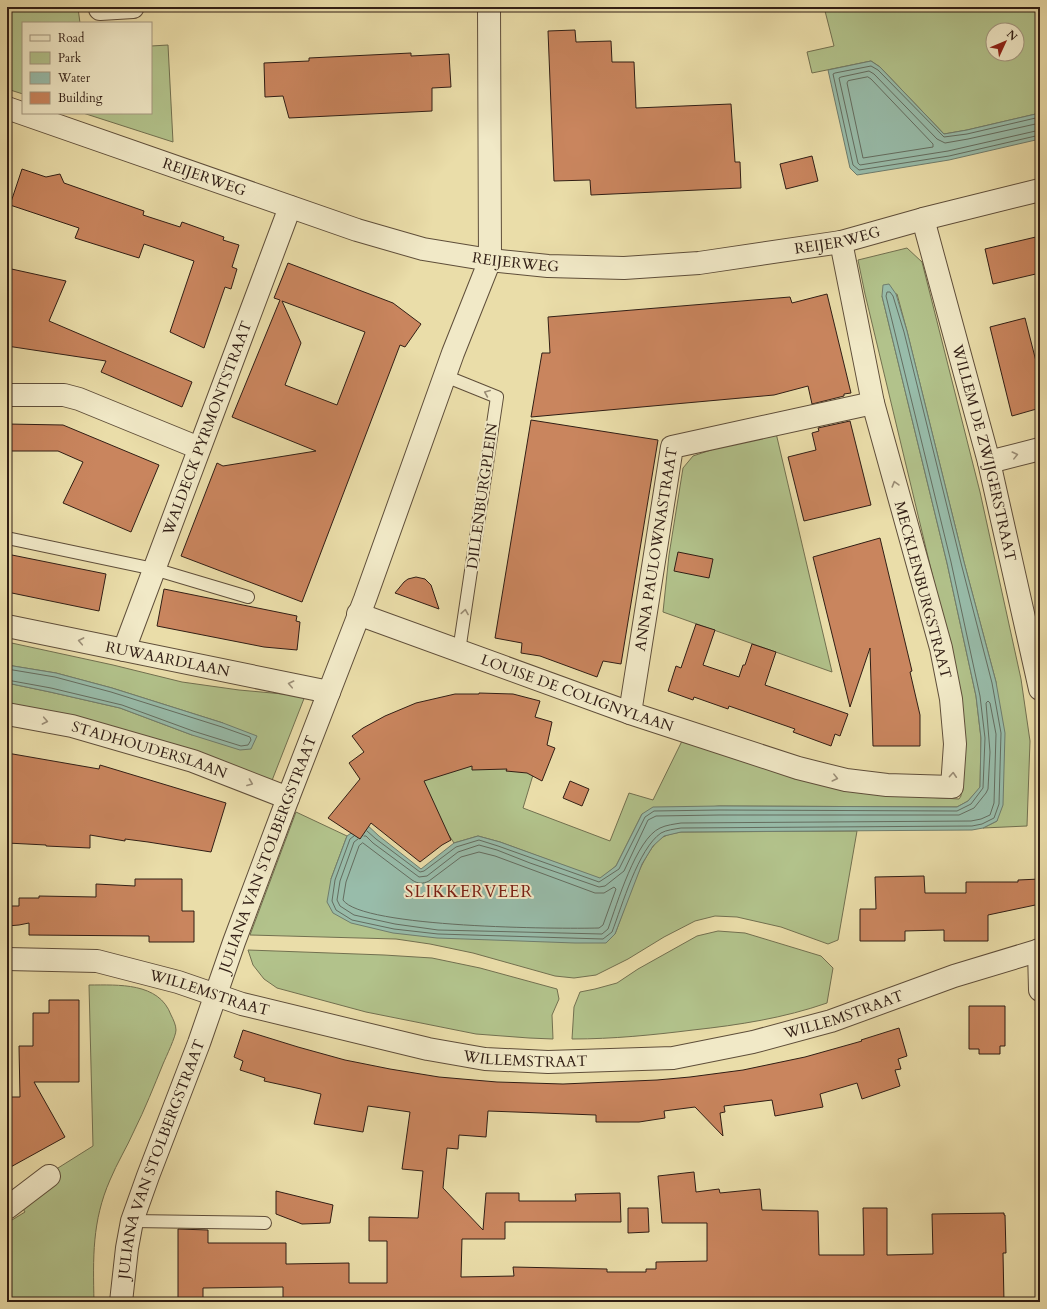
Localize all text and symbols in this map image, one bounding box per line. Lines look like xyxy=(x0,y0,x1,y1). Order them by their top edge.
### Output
legend xyxy=(22,22,152,114)
north arrow xyxy=(985,22,1025,62)
text: N xyxy=(1003,27,1021,44)
text: Road xyxy=(58,30,85,46)
text: Park xyxy=(58,50,82,66)
text: Water xyxy=(57,70,91,86)
text: Building xyxy=(58,90,103,106)
street label: REIJERWEG xyxy=(160,153,249,201)
street label: REIJERWEG xyxy=(793,221,883,259)
street label: REIJERWEG xyxy=(471,247,559,276)
street label: WALDECK PYRMONTSTRAAT xyxy=(158,318,256,539)
street label: WILLEM DE ZWIJGERSTRAAT xyxy=(947,341,1021,563)
one-way arrow xyxy=(483,390,491,398)
street label: DILLENBURGPLEIN xyxy=(462,421,502,570)
street label: ANNA PAULOWNASTRAAT xyxy=(630,446,682,652)
one-way arrow xyxy=(1011,451,1018,460)
one-way arrow xyxy=(891,481,900,488)
street label: MECKLENBURGSTRAAT xyxy=(890,499,956,681)
one-way arrow xyxy=(460,609,469,615)
street label: RUWAARDLAAN xyxy=(104,636,232,681)
one-way arrow xyxy=(78,637,84,646)
street label: LOUISE DE COLIGNYLAAN xyxy=(478,650,676,737)
one-way arrow xyxy=(287,681,294,689)
street label: STADHOUDERSLAAN xyxy=(69,716,230,783)
one-way arrow xyxy=(42,717,48,725)
street label: JULIANA VAN STOLBERGSTRAAT xyxy=(213,733,321,977)
one-way arrow xyxy=(949,772,958,778)
one-way arrow xyxy=(832,773,839,781)
one-way arrow xyxy=(246,778,253,786)
district label: SLIKKERVEER xyxy=(405,880,533,903)
street label: WILLEMSTRAAT xyxy=(146,965,271,1020)
street label: WILLEMSTRAAT xyxy=(781,985,906,1043)
street label: JULIANA VAN STOLBERGSTRAAT xyxy=(113,1037,209,1282)
street label: WILLEMSTRAAT xyxy=(461,1045,588,1072)

